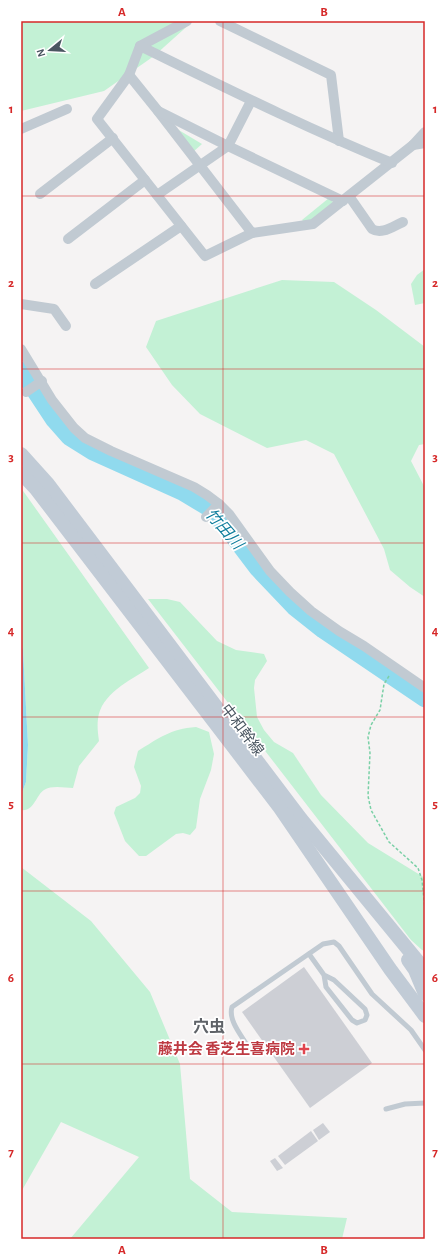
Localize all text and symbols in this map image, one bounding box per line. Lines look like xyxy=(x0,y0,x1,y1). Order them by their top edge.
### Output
text: A xyxy=(118,6,126,19)
text: B xyxy=(320,6,328,19)
north arrow xyxy=(30,30,70,70)
text: N xyxy=(35,48,47,58)
text: 1 xyxy=(9,103,13,116)
text: 1 xyxy=(433,103,437,116)
text: 2 xyxy=(8,277,14,290)
text: 2 xyxy=(432,277,438,290)
text: 3 xyxy=(8,451,14,464)
text: 3 xyxy=(432,451,438,464)
water label: 竹田川 xyxy=(202,505,248,554)
text: 4 xyxy=(8,625,15,638)
text: 4 xyxy=(432,625,439,638)
street label: 中和幹線 xyxy=(218,701,267,758)
text: 5 xyxy=(8,798,14,811)
text: 5 xyxy=(432,798,438,811)
text: 6 xyxy=(8,972,14,985)
text: 6 xyxy=(432,972,438,985)
district label: 穴虫 xyxy=(193,1018,225,1035)
place label: 藤井会 香芝生喜病院 xyxy=(158,1040,295,1057)
marker: 藤井会 香芝生喜病院 xyxy=(298,1043,310,1055)
text: 7 xyxy=(8,1146,14,1159)
text: 7 xyxy=(432,1146,438,1159)
text: A xyxy=(118,1244,126,1257)
text: B xyxy=(320,1244,328,1257)

